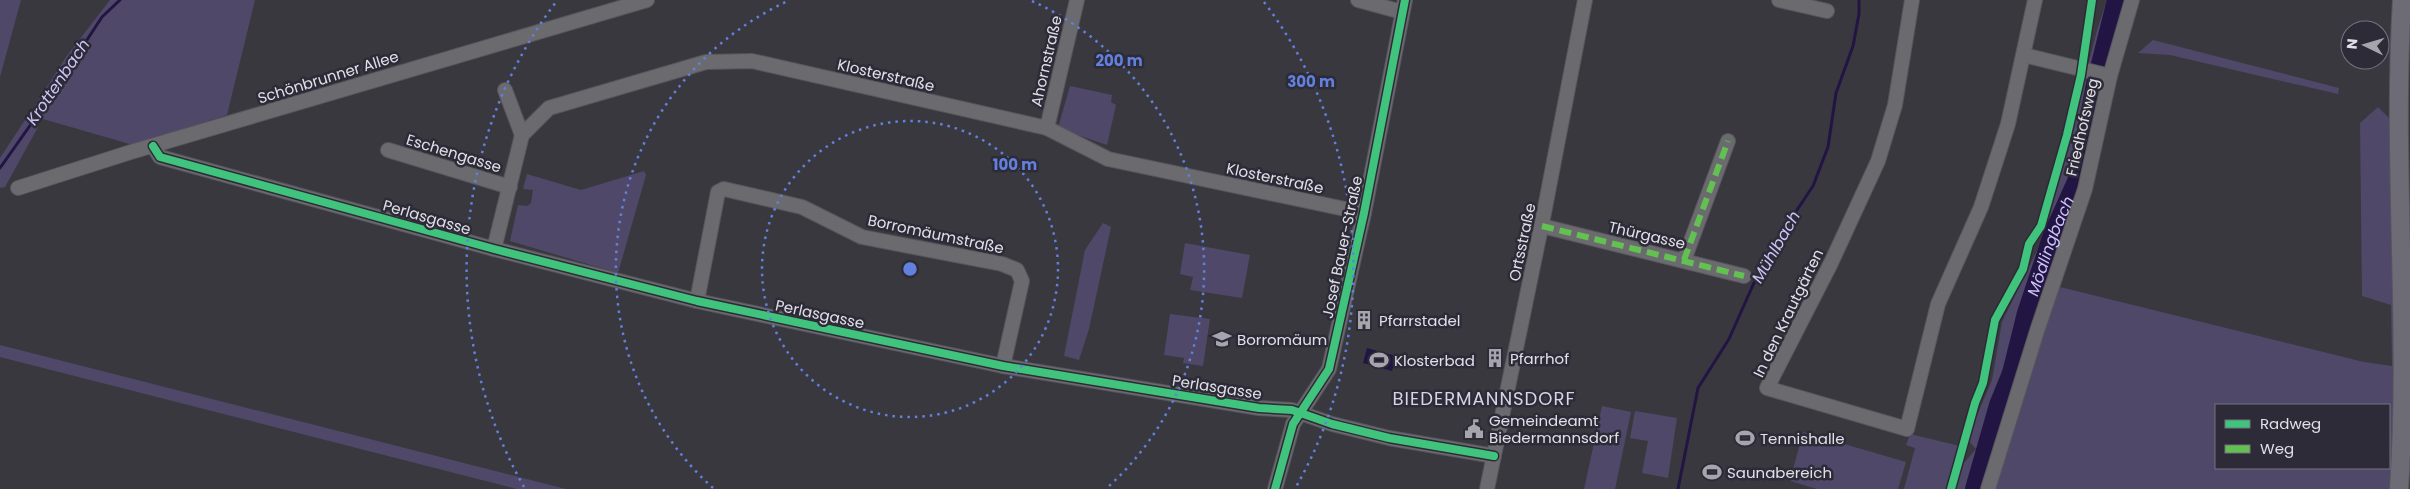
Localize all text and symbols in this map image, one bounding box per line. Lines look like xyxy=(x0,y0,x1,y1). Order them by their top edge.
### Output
street label: Ahornstraße xyxy=(1025,13,1067,109)
north arrow xyxy=(2340,20,2390,70)
water label: Krottenbach xyxy=(21,34,95,130)
text: N xyxy=(2342,38,2362,50)
street label: Schönbrunner Allee xyxy=(255,46,401,108)
text: 200 m xyxy=(1095,50,1143,71)
street label: Klosterstraße xyxy=(835,54,937,96)
text: 300 m xyxy=(1287,71,1335,92)
street label: Friedhofsweg xyxy=(2061,76,2103,178)
street label: Eschengasse xyxy=(404,129,504,177)
text: 100 m xyxy=(993,154,1037,175)
street label: Klosterstraße xyxy=(1224,157,1326,199)
street label: Josef Bauer-Straße xyxy=(1317,174,1367,320)
water label: Mödlingbach xyxy=(2021,192,2080,299)
street label: Perlasgasse xyxy=(381,194,473,240)
street label: Ortsstraße xyxy=(1503,201,1541,283)
water label: Mühlbach xyxy=(1746,207,1806,287)
street label: Borromäumstraße xyxy=(866,209,1006,259)
street label: Thürgasse xyxy=(1607,216,1687,254)
street label: In den Krautgärten xyxy=(1748,245,1828,381)
centre of rings xyxy=(901,260,919,278)
street label: Perlasgasse xyxy=(774,294,866,334)
building icon: Pfarrstadel xyxy=(1353,309,1375,331)
place label: Pfarrstadel xyxy=(1379,310,1461,331)
school or university icon: Borromäum xyxy=(1211,328,1233,350)
place label: Borromäum xyxy=(1237,329,1327,350)
building icon: Pfarrhof xyxy=(1484,347,1506,369)
place label: Pfarrhof xyxy=(1510,348,1569,369)
sports icon: Klosterbad xyxy=(1368,349,1390,371)
place label: Klosterbad xyxy=(1394,350,1475,371)
street label: Perlasgasse xyxy=(1171,370,1263,404)
district label: BIEDERMANNSDORF xyxy=(1393,386,1576,411)
legend xyxy=(2215,404,2390,469)
place label: Gemeindeamt Biedermannsdorf xyxy=(1489,410,1619,448)
text: Radweg xyxy=(2260,413,2321,434)
public building icon: Gemeindeamt Biedermannsdorf xyxy=(1463,418,1485,440)
sports icon: Tennishalle xyxy=(1734,427,1756,449)
place label: Tennishalle xyxy=(1760,428,1845,449)
text: Weg xyxy=(2260,438,2294,459)
sports icon: Saunabereich xyxy=(1701,461,1723,483)
place label: Saunabereich xyxy=(1727,462,1832,483)

